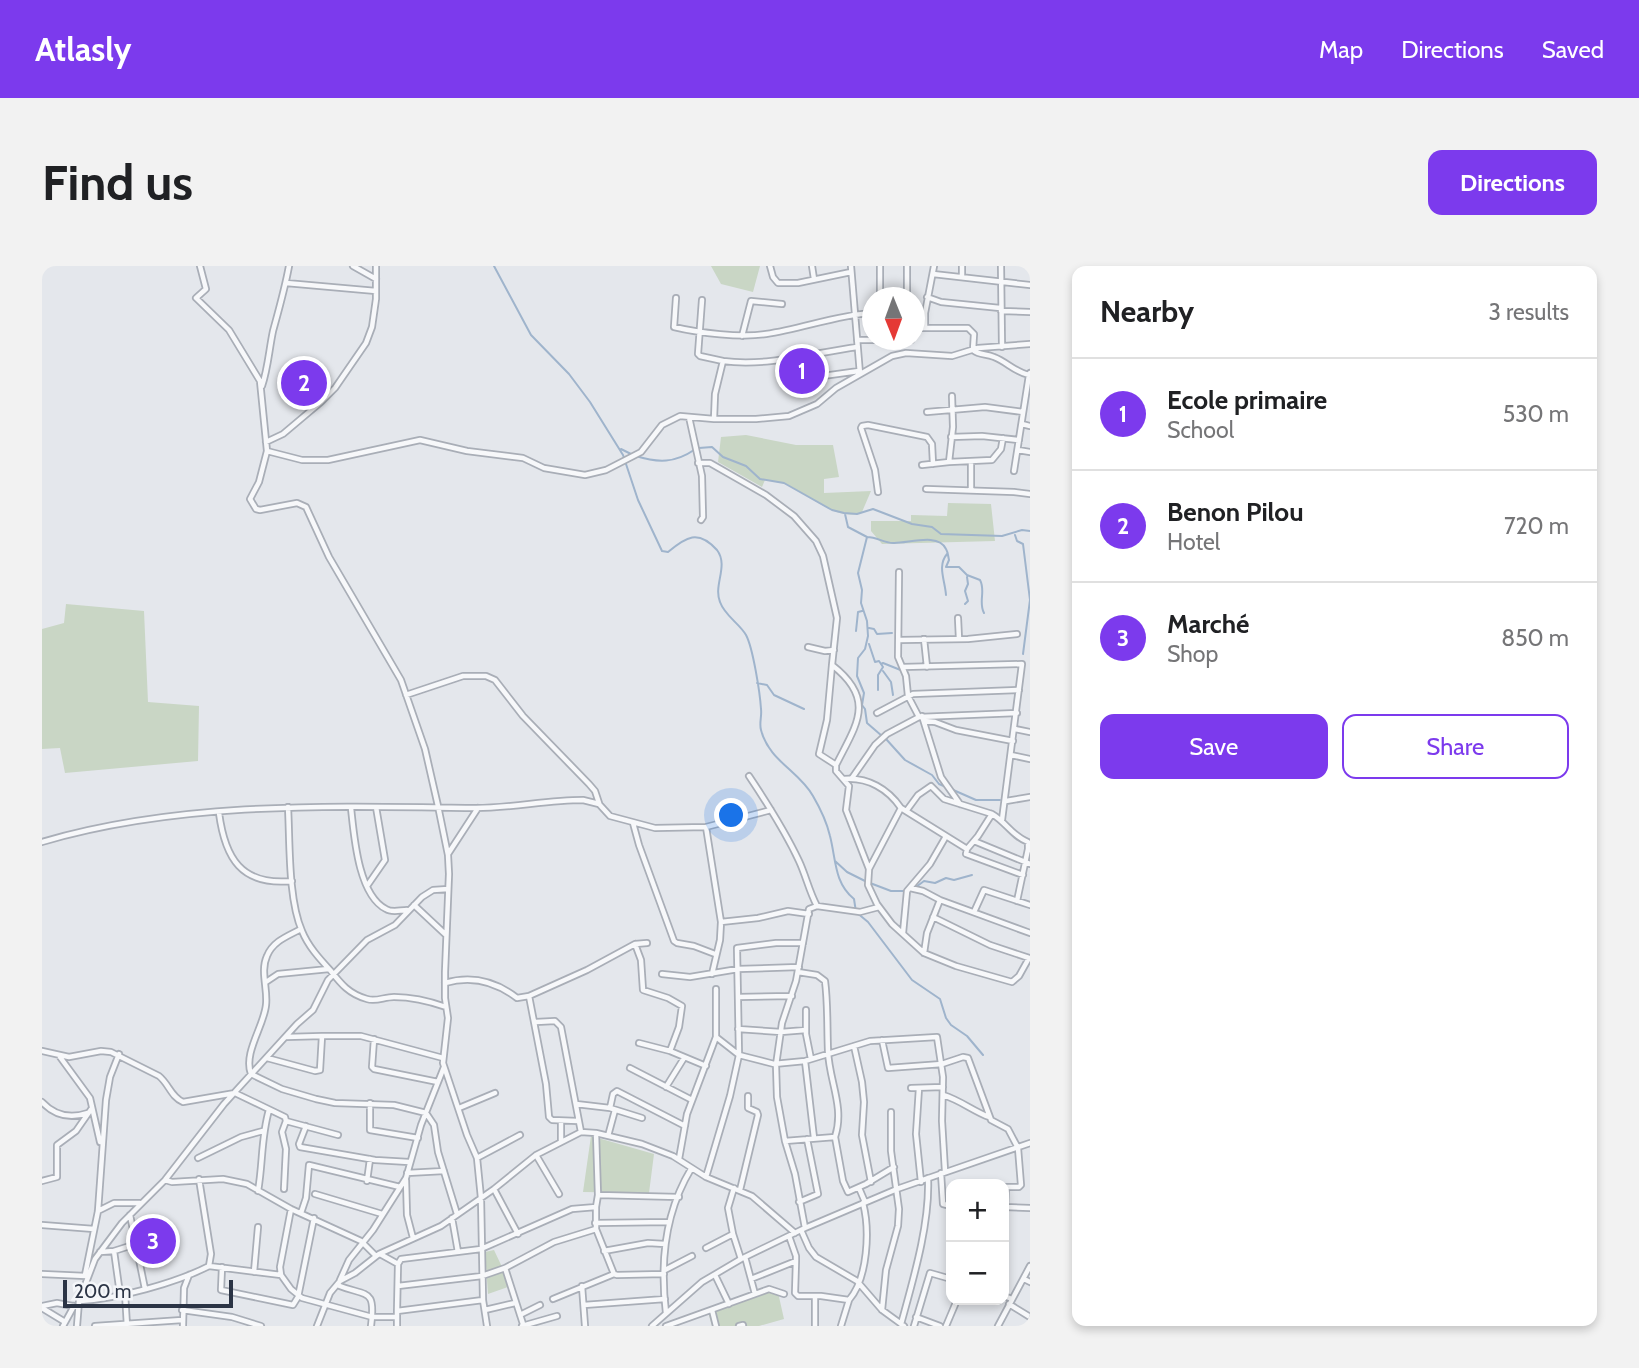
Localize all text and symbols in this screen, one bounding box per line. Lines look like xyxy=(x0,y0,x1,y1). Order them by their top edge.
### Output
text: Atlasly xyxy=(35,29,132,69)
text: Map xyxy=(1319,35,1363,64)
text: Directions xyxy=(1401,35,1504,64)
text: Saved xyxy=(1542,35,1604,64)
button: Directions xyxy=(1428,150,1597,215)
text: Find us xyxy=(42,153,193,212)
north arrow xyxy=(862,287,925,350)
text: Nearby xyxy=(1100,293,1194,330)
text: 3 results xyxy=(1488,298,1569,326)
pin: 1 xyxy=(779,345,825,397)
pin: 2 xyxy=(281,357,327,409)
text: Ecole primaire xyxy=(1167,384,1327,416)
text: 1 xyxy=(1119,400,1127,428)
text: 530 m xyxy=(1503,400,1569,428)
text: School xyxy=(1167,416,1234,444)
text: Benon Pilou xyxy=(1167,496,1304,528)
text: 2 xyxy=(1117,512,1129,540)
text: 720 m xyxy=(1504,512,1569,540)
text: Hotel xyxy=(1167,528,1220,556)
text: Marché xyxy=(1167,608,1249,640)
text: 3 xyxy=(1117,624,1129,652)
text: 850 m xyxy=(1501,624,1569,652)
text: Shop xyxy=(1167,640,1218,668)
button: Save xyxy=(1100,714,1328,779)
button: Share xyxy=(1342,714,1569,779)
your location xyxy=(714,798,748,832)
map controls xyxy=(946,1179,1009,1305)
button: + xyxy=(946,1179,1009,1242)
pin: 3 xyxy=(130,1215,176,1267)
button: − xyxy=(946,1242,1009,1305)
scale bar xyxy=(63,1277,233,1309)
text: 200 m xyxy=(74,1280,131,1303)

